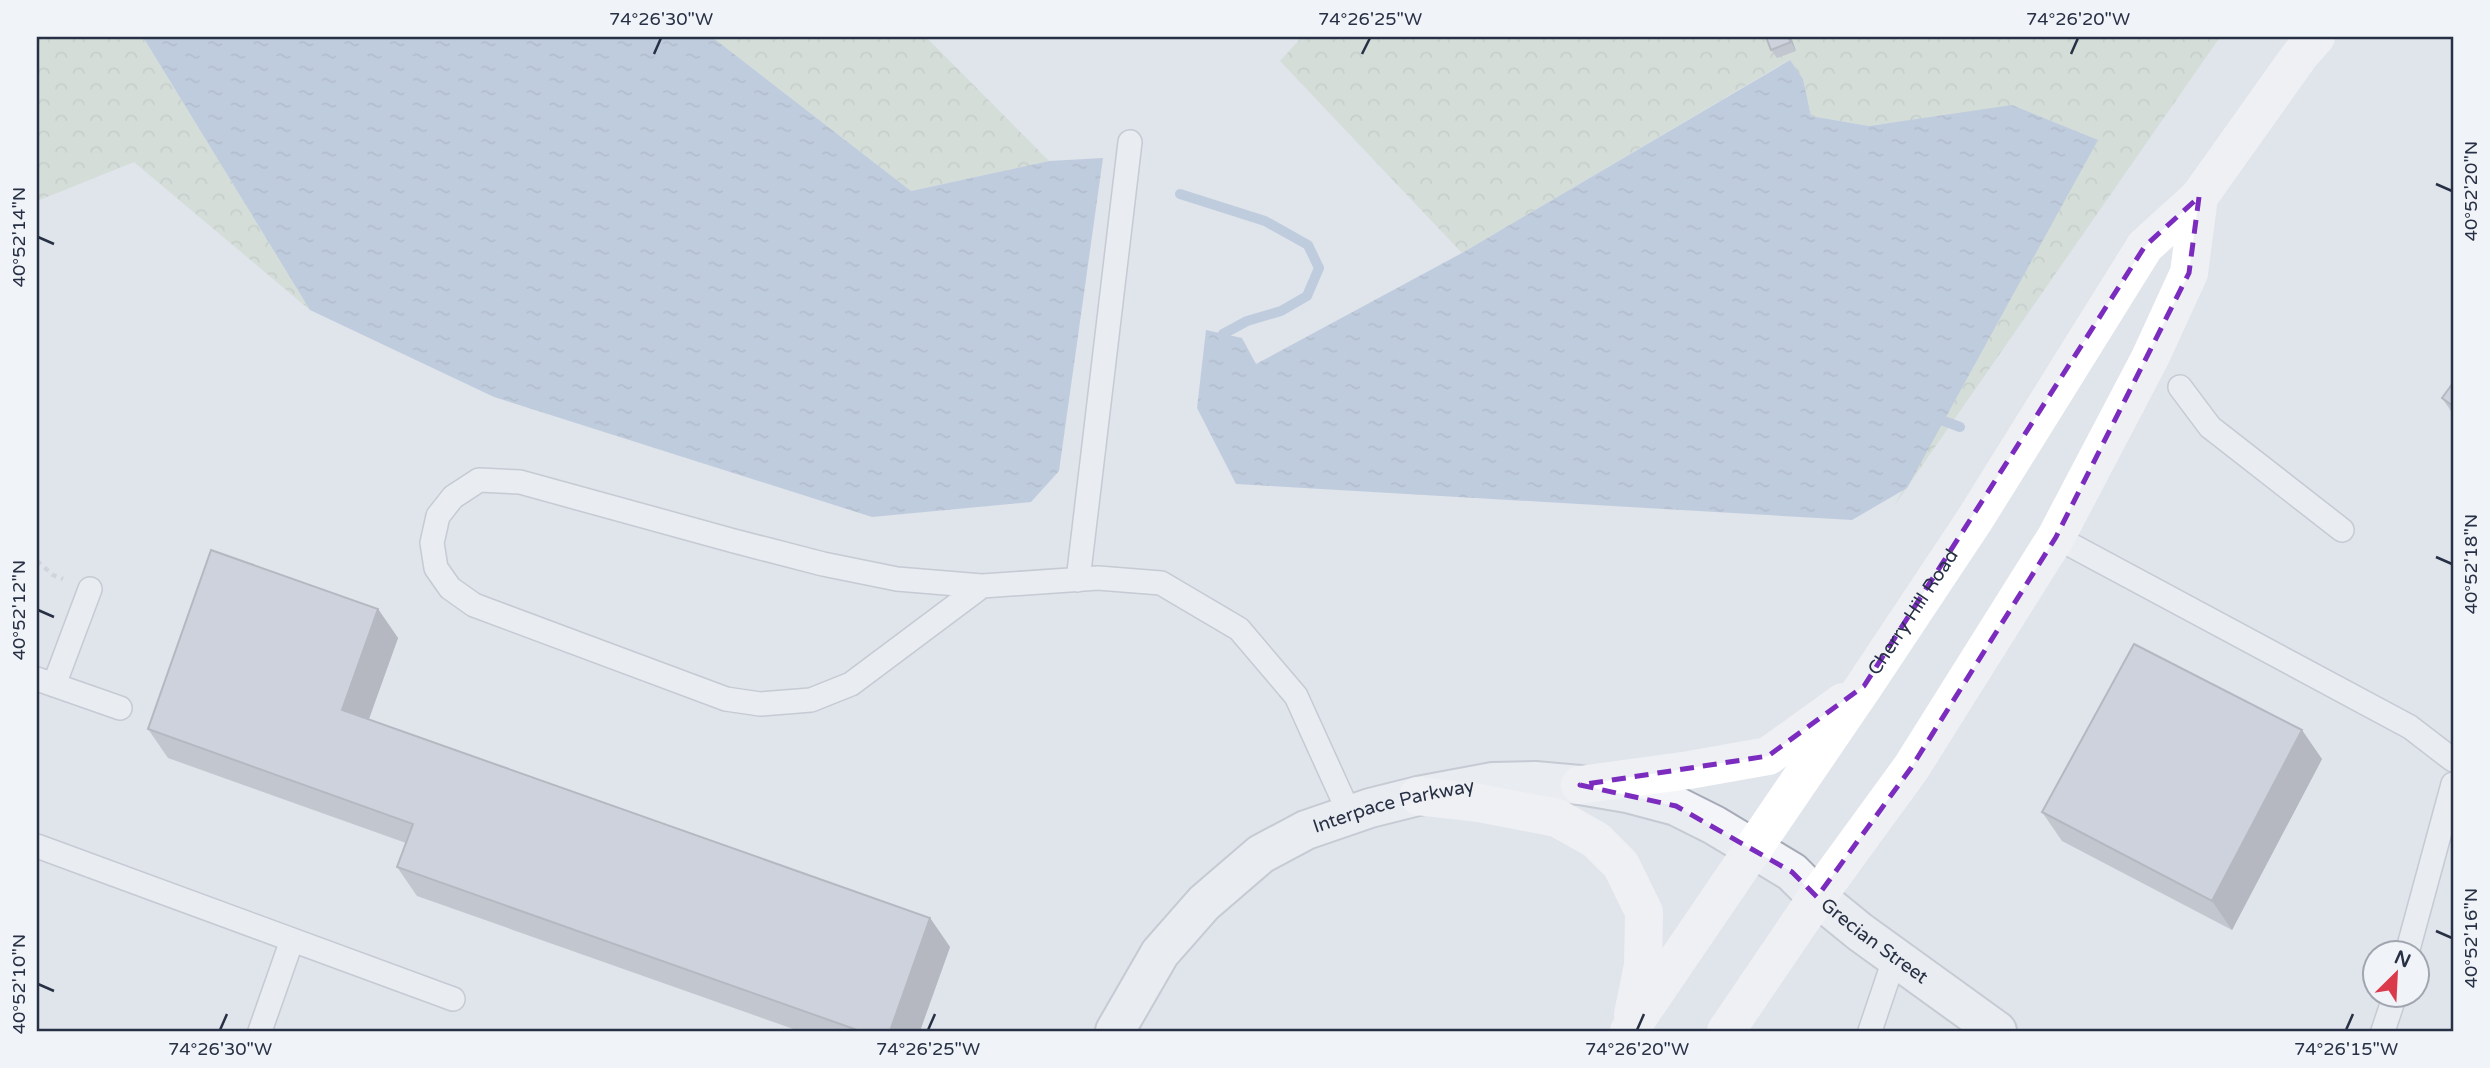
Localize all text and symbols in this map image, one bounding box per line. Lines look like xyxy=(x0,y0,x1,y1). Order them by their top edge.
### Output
text: 74°26'30"W xyxy=(609,8,713,30)
text: 74°26'25"W xyxy=(1318,8,1422,30)
text: 74°26'20"W xyxy=(2026,8,2130,30)
text: 40°52'20"N xyxy=(2460,141,2482,241)
text: 40°52'14"N xyxy=(8,187,30,287)
text: 40°52'18"N xyxy=(2460,514,2482,614)
street label: Cherry Hill Road xyxy=(1863,545,1963,679)
text: 40°52'12"N xyxy=(8,560,30,660)
street label: Interpace Parkway xyxy=(1310,775,1476,838)
text: 40°52'16"N xyxy=(2460,888,2482,988)
street label: Grecian Street xyxy=(1816,893,1932,988)
text: 40°52'10"N xyxy=(8,934,30,1034)
north arrow xyxy=(2360,939,2430,1009)
text: N xyxy=(2391,946,2414,973)
text: 74°26'30"W xyxy=(168,1038,272,1060)
text: 74°26'25"W xyxy=(876,1038,980,1060)
text: 74°26'20"W xyxy=(1585,1038,1689,1060)
text: 74°26'15"W xyxy=(2294,1038,2398,1060)

